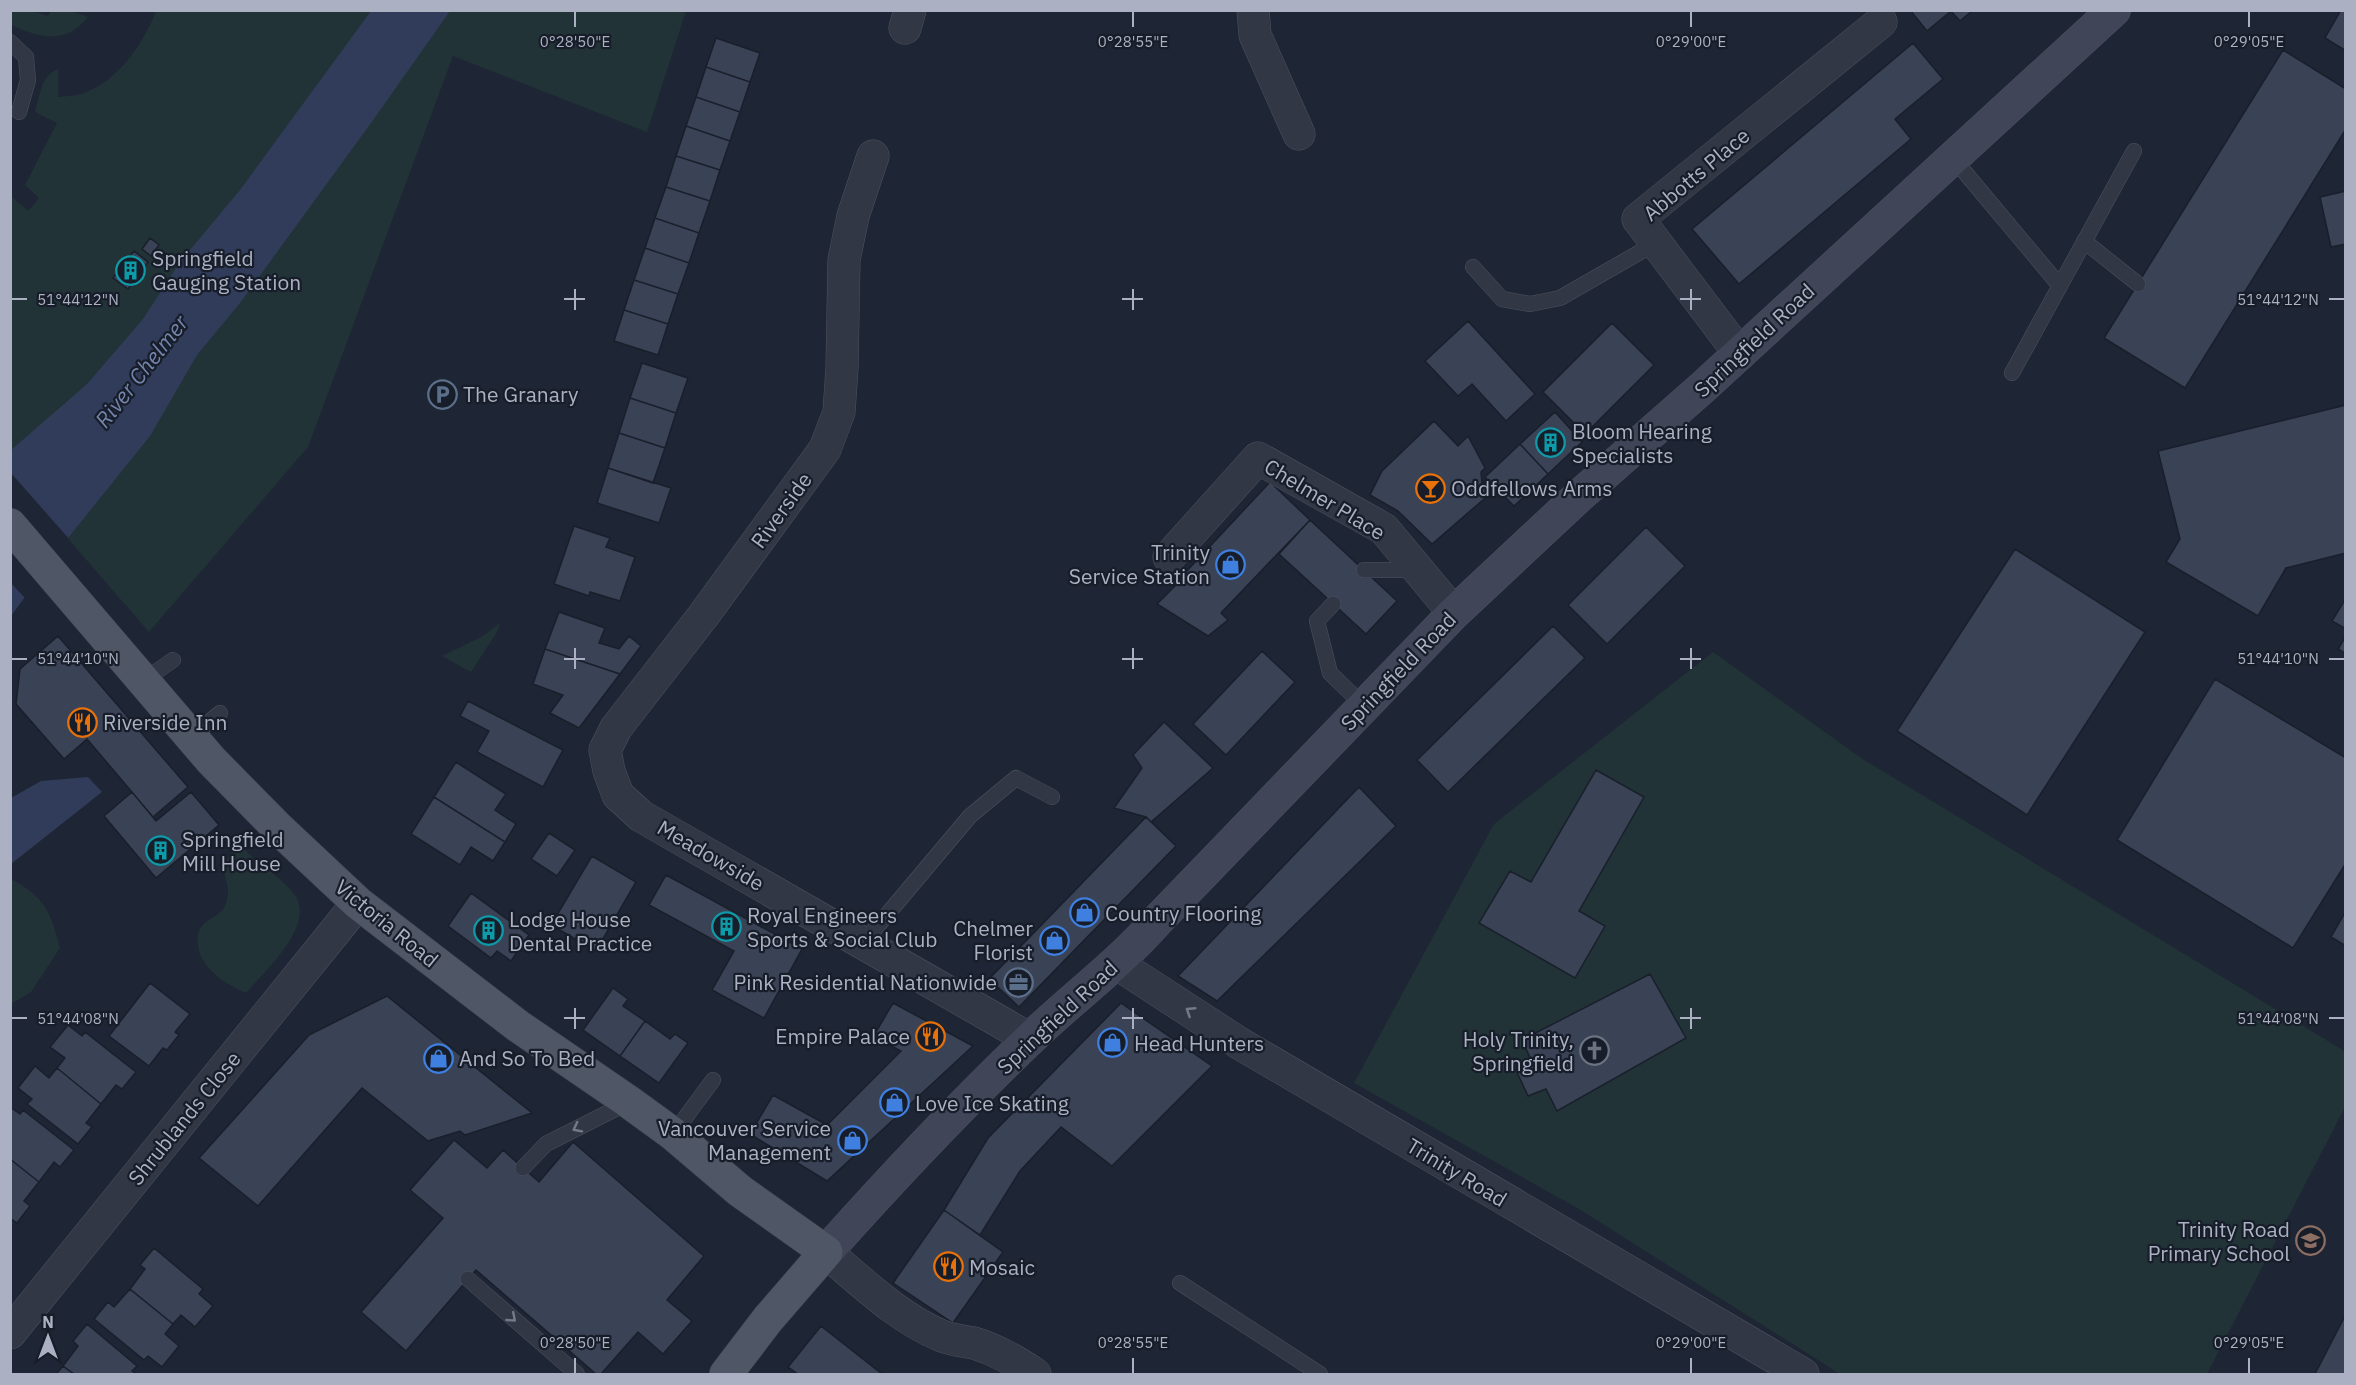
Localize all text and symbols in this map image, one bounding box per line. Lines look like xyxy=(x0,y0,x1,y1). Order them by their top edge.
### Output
text: 0°28'50"E xyxy=(540,32,610,51)
text: 0°28'55"E xyxy=(1098,32,1168,51)
text: 0°29'00"E xyxy=(1656,32,1726,51)
text: 0°29'05"E xyxy=(2214,32,2284,51)
street label: Abbotts Place xyxy=(1637,121,1755,227)
place label: Springfield Gauging Station xyxy=(152,244,301,296)
building icon: Springfield Gauging Station xyxy=(115,254,147,286)
street label: Springfield Road xyxy=(1688,277,1820,403)
text: 51°44'12"N xyxy=(37,290,119,309)
text: 51°44'12"N xyxy=(2237,290,2319,309)
water label: River Chelmer xyxy=(88,308,195,433)
parking icon: The Granary xyxy=(426,378,458,410)
place label: The Granary xyxy=(463,380,579,408)
place label: Bloom Hearing Specialists xyxy=(1572,417,1712,469)
building icon: Bloom Hearing Specialists xyxy=(1535,427,1567,459)
street label: Chelmer Place xyxy=(1259,452,1391,546)
street label: Riverside xyxy=(744,466,818,554)
bar icon: Oddfellows Arms xyxy=(1414,472,1446,504)
place label: Oddfellows Arms xyxy=(1451,474,1612,502)
place label: Trinity Service Station xyxy=(1069,538,1211,590)
shop icon: Trinity Service Station xyxy=(1215,548,1247,580)
street label: Springfield Road xyxy=(1334,606,1462,736)
text: 51°44'10"N xyxy=(37,649,119,668)
text: 51°44'10"N xyxy=(2237,649,2319,668)
restaurant icon: Riverside Inn xyxy=(66,706,98,738)
place label: Riverside Inn xyxy=(103,708,228,736)
street label: Meadowside xyxy=(653,813,769,897)
place label: Springfield Mill House xyxy=(182,825,284,877)
building icon: Springfield Mill House xyxy=(145,835,177,867)
street label: Victoria Road xyxy=(330,873,444,973)
shop icon: Country Flooring xyxy=(1068,897,1100,929)
place label: Country Flooring xyxy=(1105,899,1261,927)
place label: Royal Engineers Sports & Social Club xyxy=(747,901,938,953)
place label: Lodge House Dental Practice xyxy=(509,905,652,957)
building icon: Royal Engineers Sports & Social Club xyxy=(710,911,742,943)
place label: Chelmer Florist xyxy=(953,914,1033,966)
building icon: Lodge House Dental Practice xyxy=(472,915,504,947)
shop icon: Chelmer Florist xyxy=(1038,924,1070,956)
street label: Springfield Road xyxy=(991,954,1123,1080)
office icon: Pink Residential Nationwide xyxy=(1002,966,1034,998)
place label: Pink Residential Nationwide xyxy=(733,968,997,996)
one-way arrow xyxy=(1185,1007,1196,1018)
text: 51°44'08"N xyxy=(37,1009,119,1028)
text: 51°44'08"N xyxy=(2237,1009,2319,1028)
restaurant icon: Empire Palace xyxy=(915,1020,947,1052)
place label: Empire Palace xyxy=(775,1022,910,1050)
place label: Holy Trinity, Springfield xyxy=(1463,1025,1574,1077)
shop icon: Head Hunters xyxy=(1097,1027,1129,1059)
place label: Head Hunters xyxy=(1134,1029,1264,1057)
church icon: Holy Trinity, Springfield xyxy=(1579,1035,1611,1067)
shop icon: And So To Bed xyxy=(422,1042,454,1074)
place label: And So To Bed xyxy=(459,1044,595,1072)
street label: Shrublands Close xyxy=(121,1045,247,1191)
shop icon: Love Ice Skating xyxy=(878,1087,910,1119)
place label: Love Ice Skating xyxy=(915,1089,1069,1117)
place label: Vancouver Service Management xyxy=(658,1114,831,1166)
one-way arrow xyxy=(573,1121,583,1132)
shop icon: Vancouver Service Management xyxy=(836,1124,868,1156)
street label: Trinity Road xyxy=(1402,1131,1512,1213)
place label: Trinity Road Primary School xyxy=(2148,1215,2290,1267)
school or university icon: Trinity Road Primary School xyxy=(2295,1225,2327,1257)
restaurant icon: Mosaic xyxy=(932,1251,964,1283)
place label: Mosaic xyxy=(969,1253,1035,1281)
north arrow xyxy=(18,1307,78,1367)
one-way arrow xyxy=(505,1311,516,1322)
text: N xyxy=(42,1312,54,1332)
text: 0°28'50"E xyxy=(540,1333,610,1352)
text: 0°28'55"E xyxy=(1098,1333,1168,1352)
text: 0°29'00"E xyxy=(1656,1333,1726,1352)
text: 0°29'05"E xyxy=(2214,1333,2284,1352)

